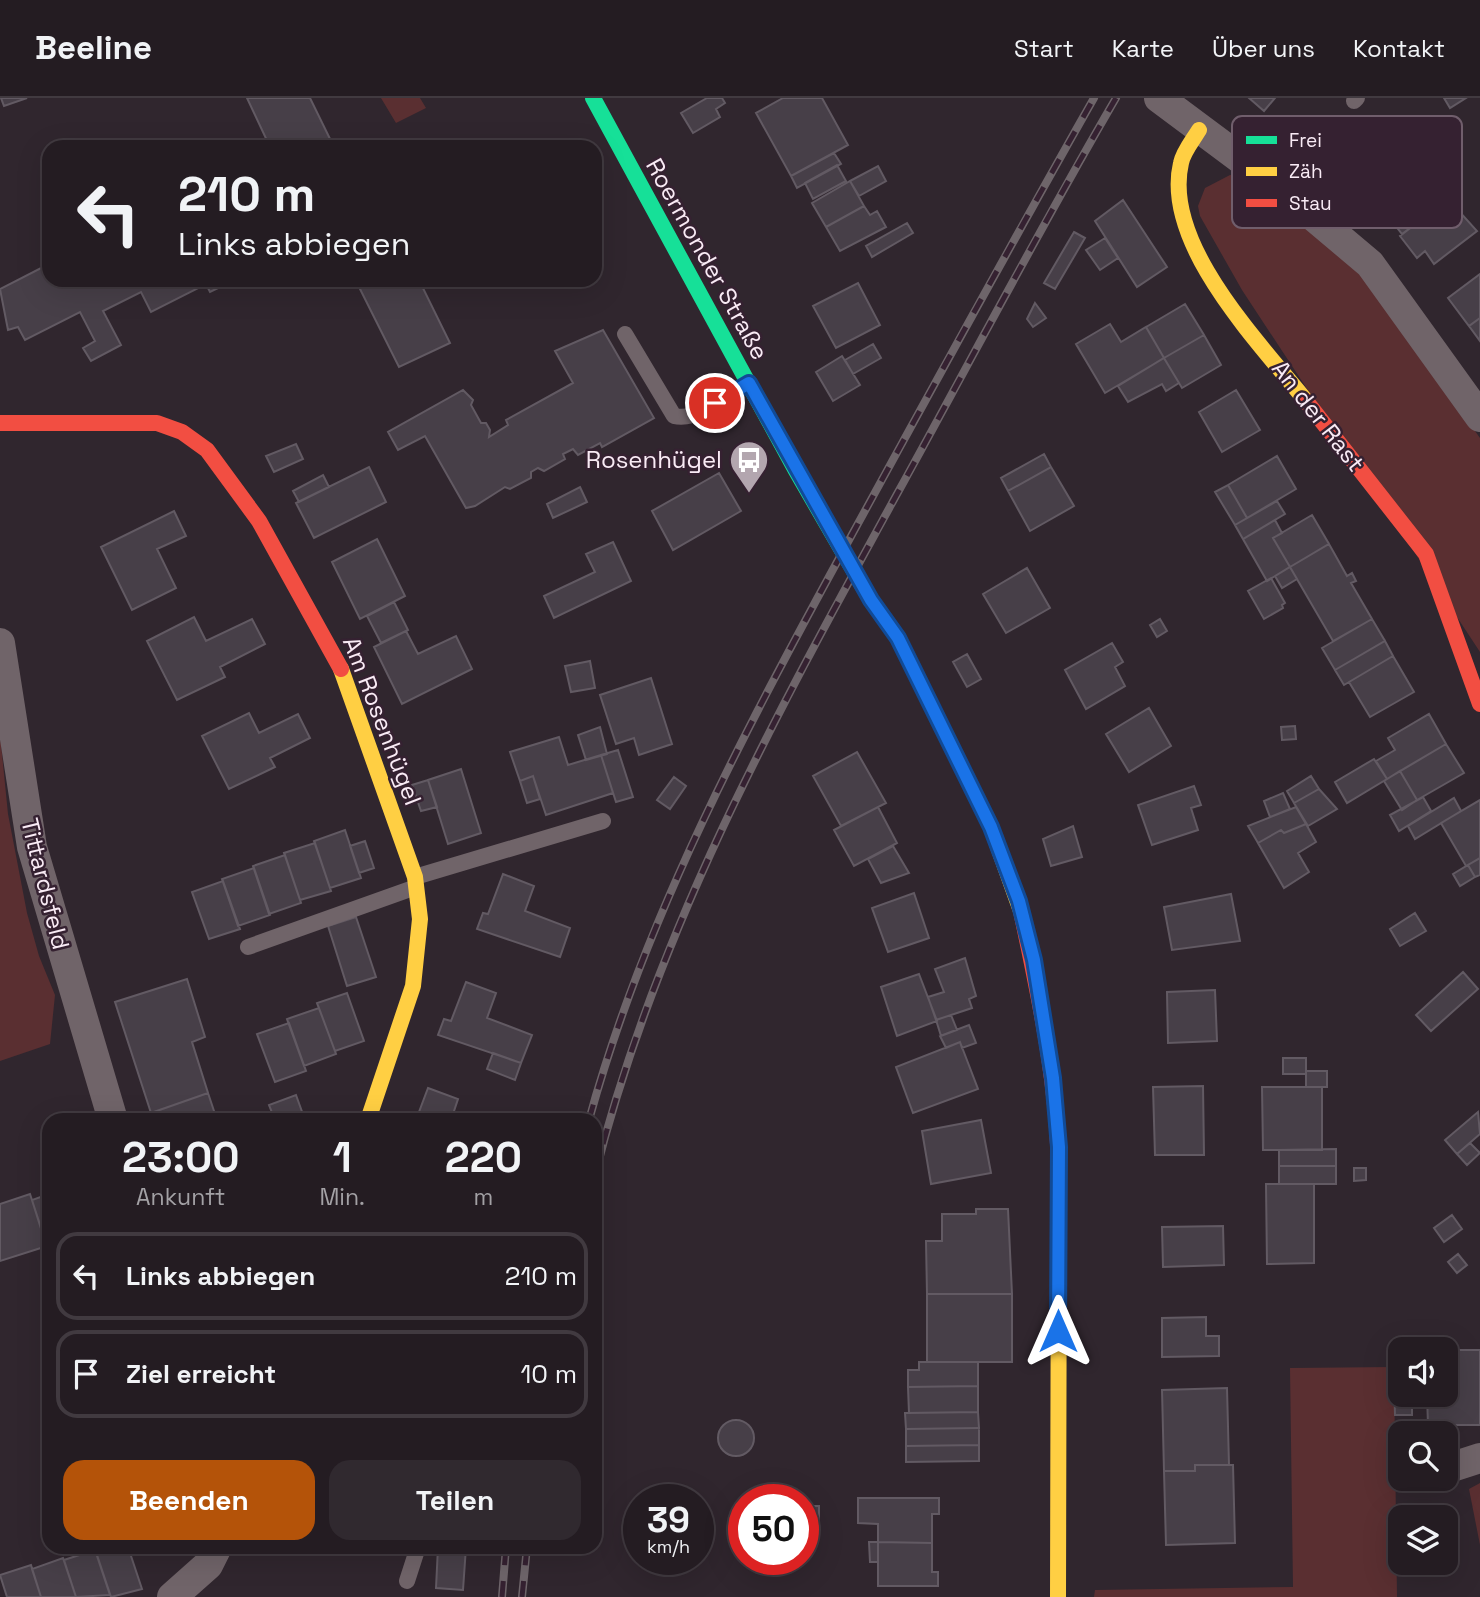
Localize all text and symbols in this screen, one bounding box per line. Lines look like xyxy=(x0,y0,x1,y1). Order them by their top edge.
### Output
text: Beeline xyxy=(35,27,152,69)
text: Start xyxy=(1014,33,1074,64)
text: Karte xyxy=(1112,33,1174,64)
text: Über uns xyxy=(1212,33,1315,64)
text: Kontakt xyxy=(1353,33,1445,64)
legend xyxy=(1232,116,1462,228)
text: Frei xyxy=(1289,128,1322,153)
street label: Roermonder Straße xyxy=(639,153,776,365)
text: Zäh xyxy=(1289,159,1323,184)
text: 210 m xyxy=(178,163,315,225)
icon: left xyxy=(63,168,154,259)
text: Stau xyxy=(1289,191,1332,216)
text: Links abbiegen xyxy=(178,224,410,264)
street label: An der Rast xyxy=(1265,354,1372,478)
pin xyxy=(685,373,745,433)
icon: arrive xyxy=(696,384,734,422)
bus stop icon: Rosenhügel xyxy=(728,439,770,494)
place label: Rosenhügel xyxy=(586,444,722,475)
street label: Am Rosenhügel xyxy=(336,632,429,810)
street label: Tittardsfeld xyxy=(14,815,77,953)
text: 23:00 xyxy=(122,1131,239,1184)
text: 1 xyxy=(333,1131,352,1184)
text: 220 xyxy=(445,1131,522,1184)
text: Ankunft xyxy=(136,1182,225,1212)
text: Min. xyxy=(319,1182,365,1212)
text: m xyxy=(474,1182,493,1212)
icon: left xyxy=(67,1257,105,1295)
text: Links abbiegen xyxy=(126,1259,315,1293)
text: 210 m xyxy=(505,1259,577,1293)
position arrow xyxy=(1021,1294,1095,1368)
map controls xyxy=(1388,1337,1458,1575)
button: sound xyxy=(1388,1337,1458,1407)
icon: arrive xyxy=(67,1355,105,1393)
text: Ziel erreicht xyxy=(126,1357,276,1391)
text: 10 m xyxy=(520,1357,577,1391)
button: search xyxy=(1388,1421,1458,1491)
button: Beenden xyxy=(63,1460,315,1540)
button: Teilen xyxy=(329,1460,581,1540)
speed limit sign: 50 xyxy=(728,1484,819,1575)
text: 39 xyxy=(647,1498,690,1542)
button: layers xyxy=(1388,1505,1458,1575)
text: km/h xyxy=(647,1535,690,1558)

